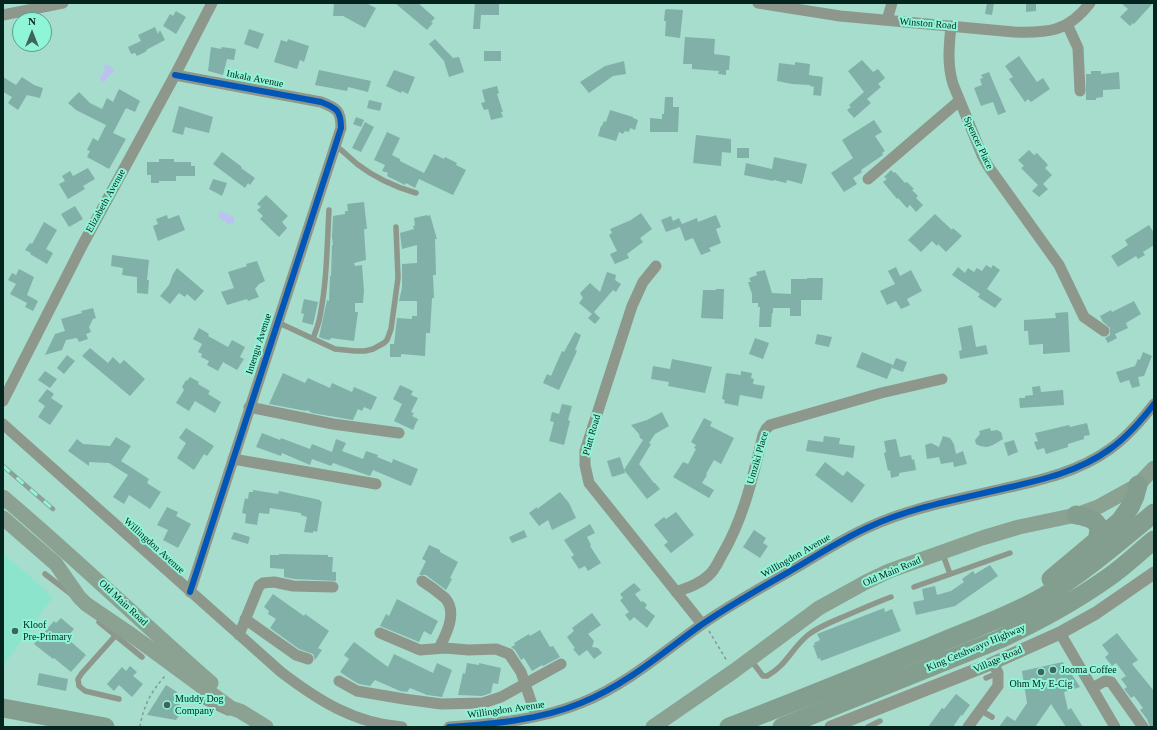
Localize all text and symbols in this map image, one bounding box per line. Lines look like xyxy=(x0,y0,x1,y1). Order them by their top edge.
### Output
north arrow xyxy=(12,12,52,52)
text: N xyxy=(28,15,36,27)
street label: Winston Road xyxy=(899,16,957,32)
street label: Inkala Avenue xyxy=(225,68,285,90)
street label: Spencer Place xyxy=(961,115,995,171)
street label: Elizabeth Avenue xyxy=(84,167,128,235)
street label: Intengu Avenue xyxy=(243,312,275,376)
street label: Platt Road xyxy=(580,413,604,457)
street label: Umziki Place xyxy=(745,430,771,486)
street label: Willingdon Avenue xyxy=(121,515,187,577)
street label: Willingdon Avenue xyxy=(759,531,833,581)
street label: Old Main Road xyxy=(861,554,923,590)
street label: Old Main Road xyxy=(96,577,150,629)
place label: Kloof Pre-Primary xyxy=(23,619,72,642)
street label: King Cetshwayo Highway xyxy=(925,622,1027,674)
marker: Kloof Pre-Primary xyxy=(10,626,20,636)
street label: Village Road xyxy=(972,644,1024,676)
place label: Jooma Coffee xyxy=(1061,664,1117,676)
marker: Jooma Coffee xyxy=(1048,665,1058,675)
marker: Ohm My E-Cig xyxy=(1036,667,1046,677)
place label: Ohm My E-Cig xyxy=(1010,678,1072,690)
place label: Muddy Dog Company xyxy=(175,693,224,716)
street label: Willingdon Avenue xyxy=(467,699,545,721)
marker: Muddy Dog Company xyxy=(162,700,172,710)

